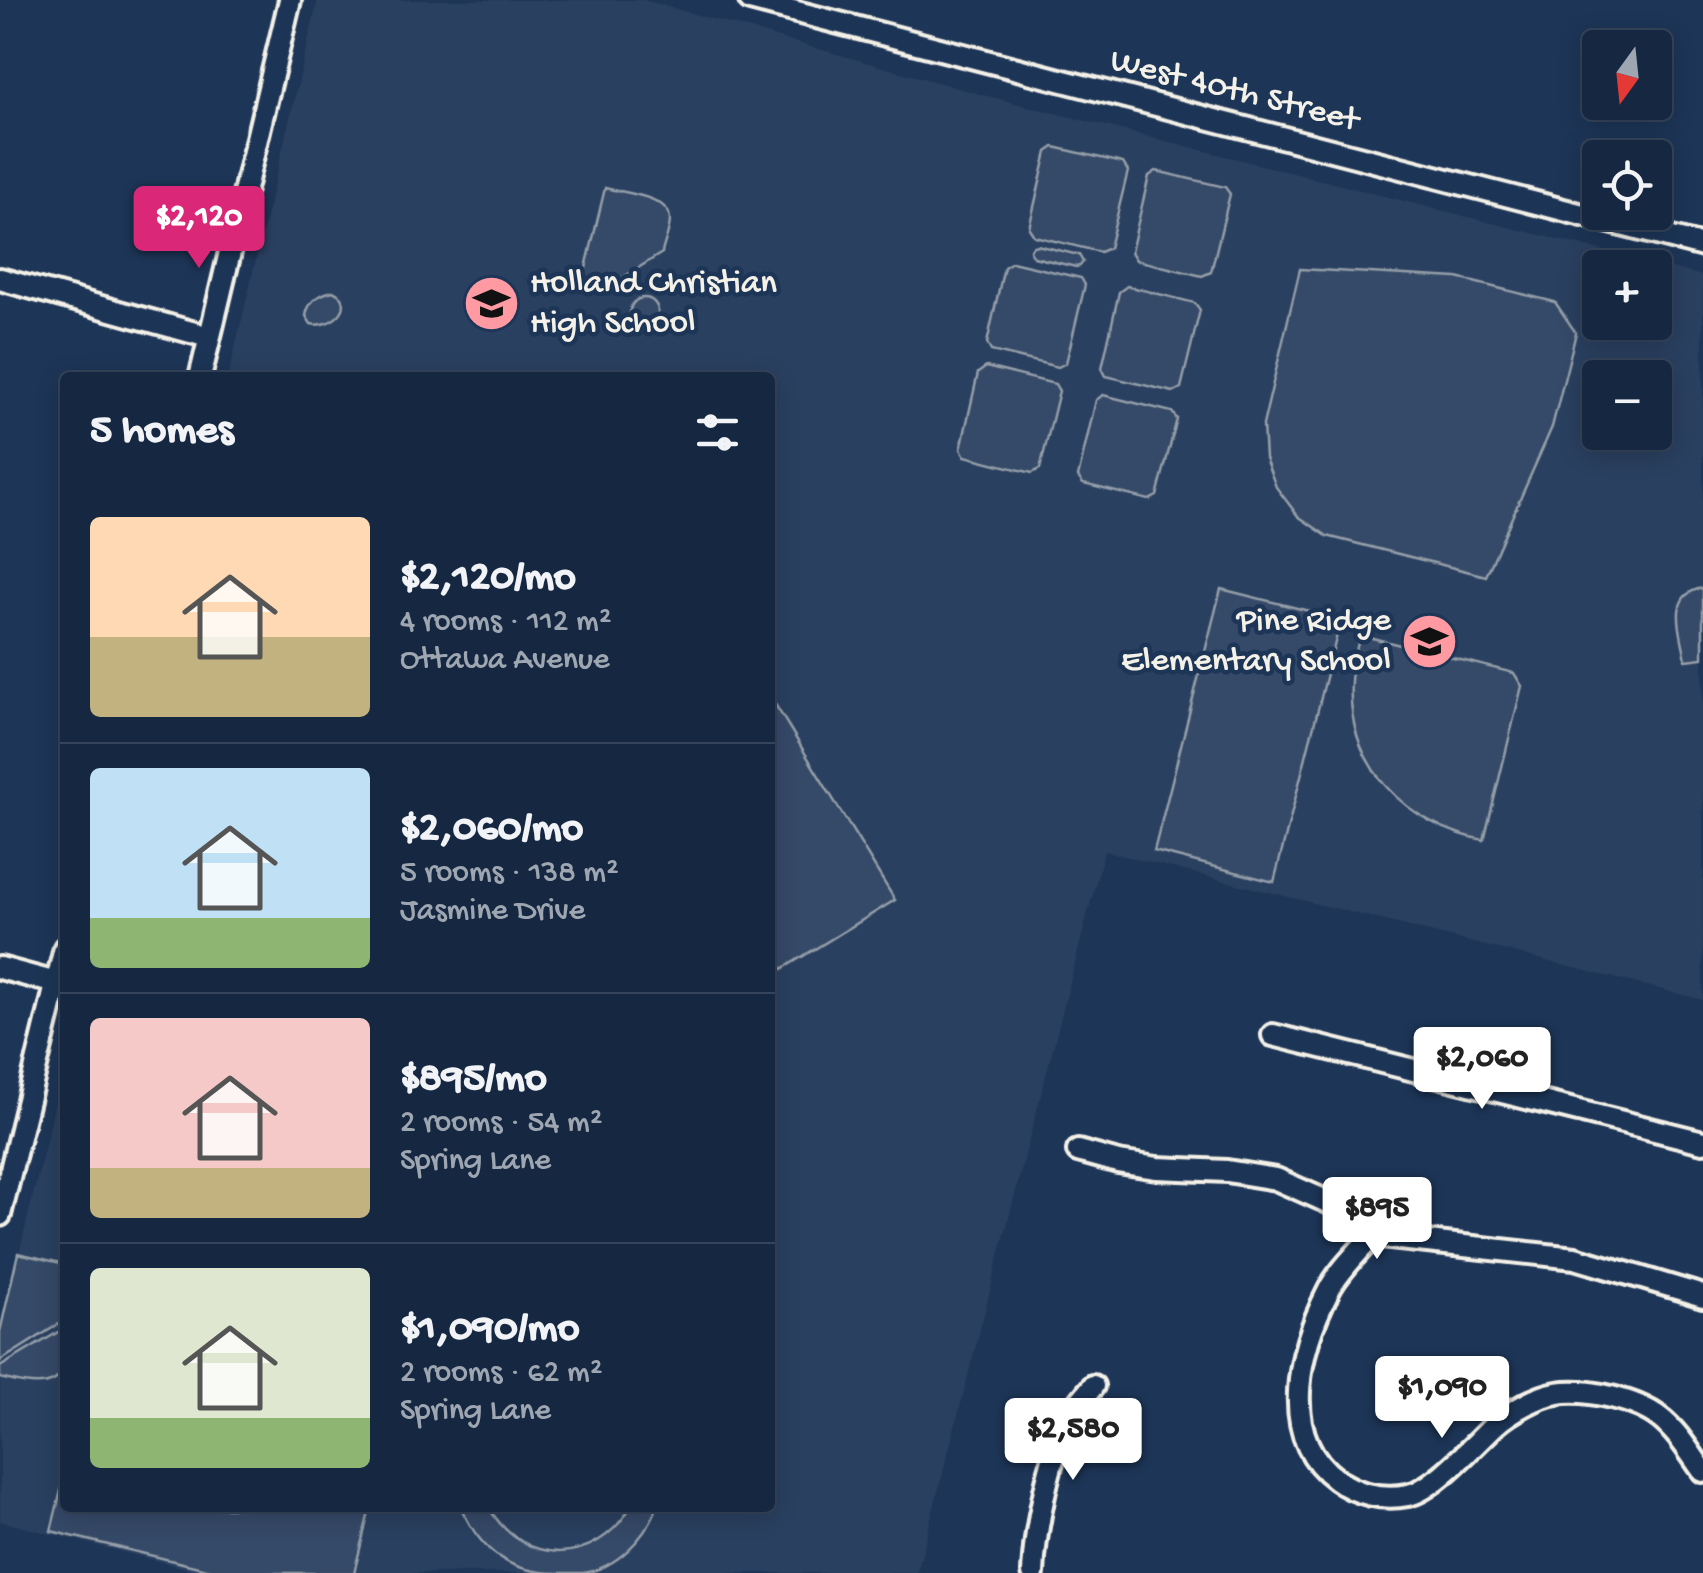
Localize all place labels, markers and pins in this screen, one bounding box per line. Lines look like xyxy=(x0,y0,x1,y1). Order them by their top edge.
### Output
pin: $2,120 xyxy=(118,186,280,271)
place label: Holland Christian High School xyxy=(530,264,777,345)
school or university icon: Holland Christian High School xyxy=(461,274,521,334)
place label: Pine Ridge Elementary School xyxy=(1121,602,1392,683)
school or university icon: Pine Ridge Elementary School xyxy=(1400,612,1460,672)
pin: $2,060 xyxy=(1401,1027,1563,1112)
pin: $895 xyxy=(1318,1177,1436,1262)
pin: $1,090 xyxy=(1361,1356,1523,1441)
pin: $2,580 xyxy=(992,1398,1154,1483)

